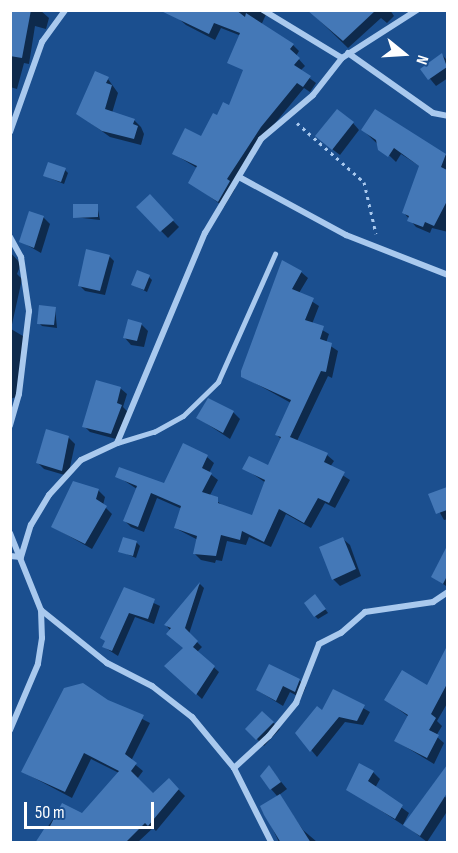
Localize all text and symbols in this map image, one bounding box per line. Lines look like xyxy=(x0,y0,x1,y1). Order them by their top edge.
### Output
north arrow xyxy=(374,24,434,84)
text: N xyxy=(411,53,432,67)
scale bar xyxy=(27,790,158,828)
text: 50 m xyxy=(35,802,65,823)

